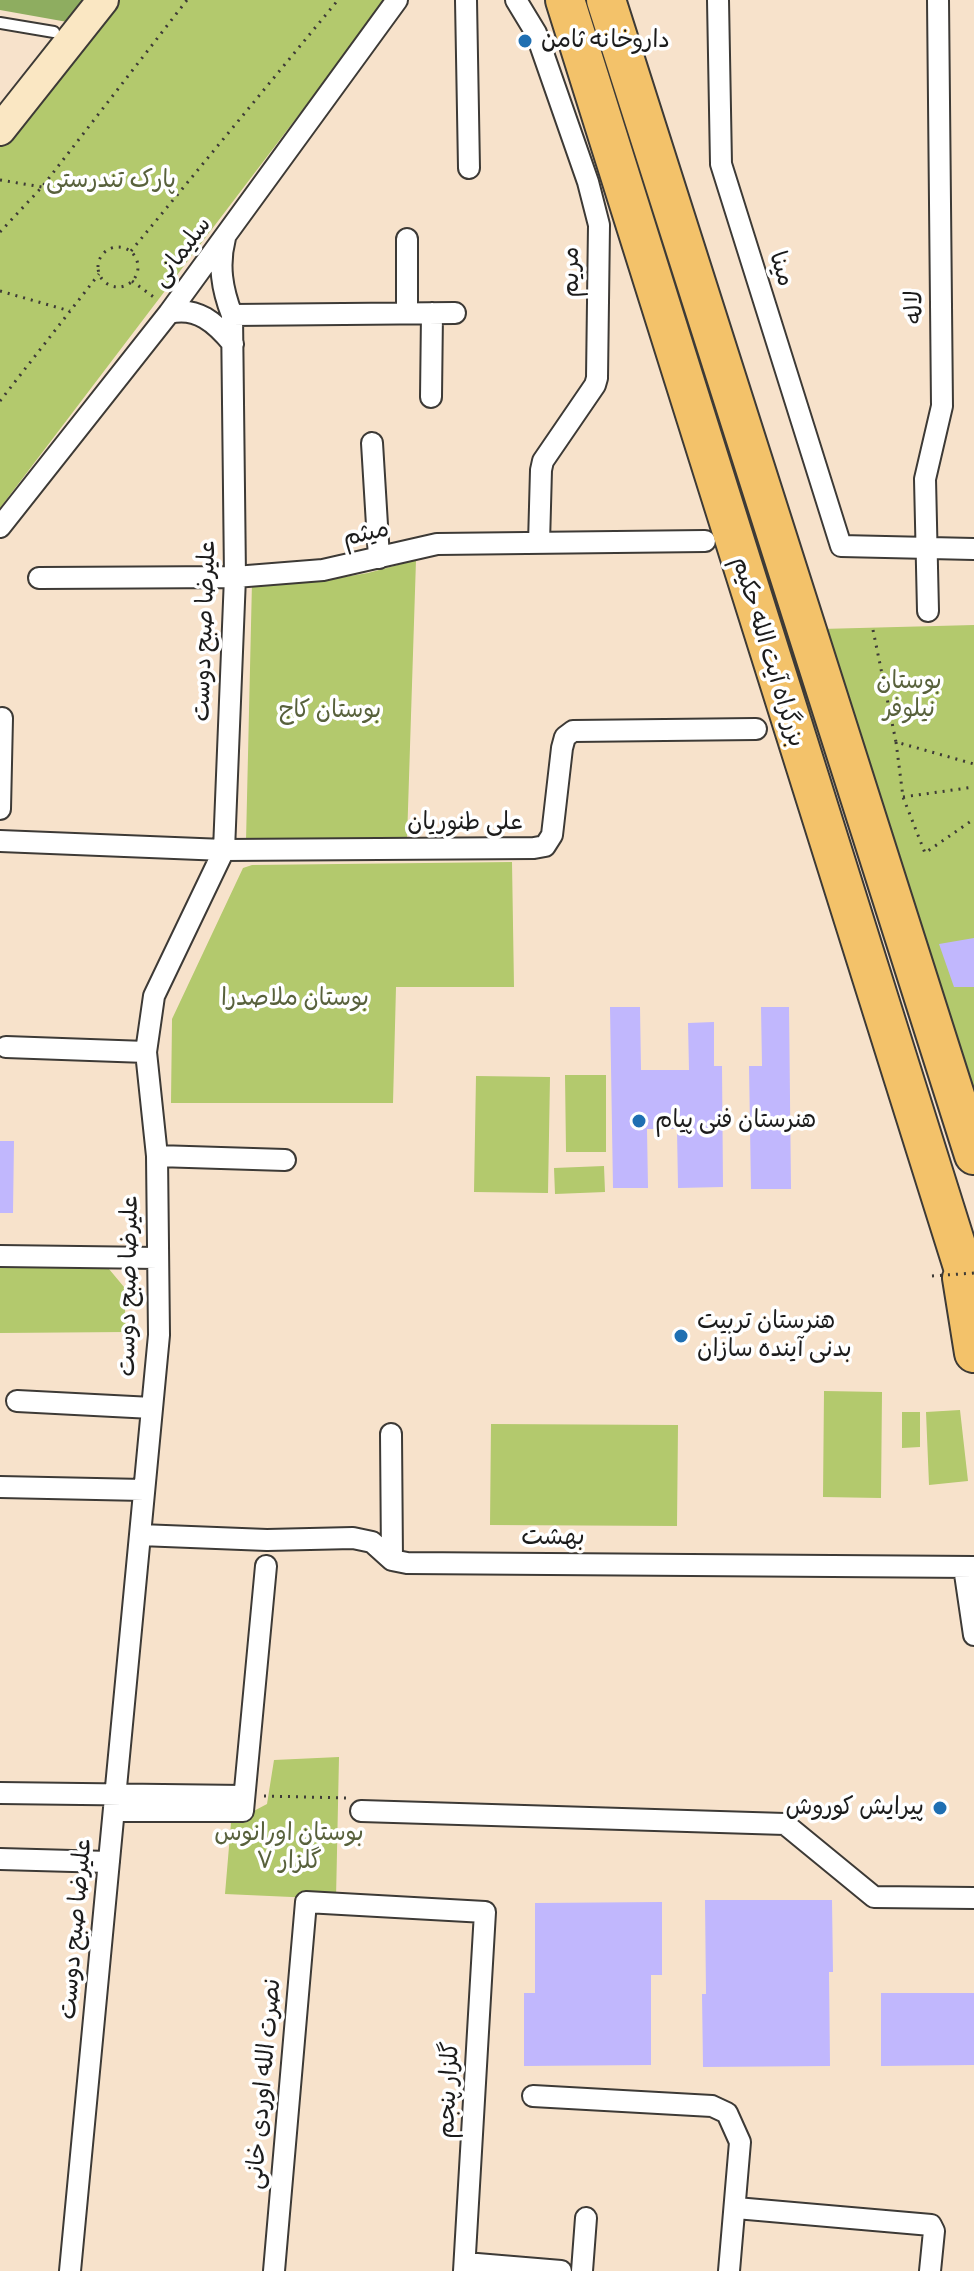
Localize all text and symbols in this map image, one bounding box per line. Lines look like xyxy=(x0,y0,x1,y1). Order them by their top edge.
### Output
place label: داروخانه ثامن xyxy=(541,27,670,55)
marker: داروخانه ثامن xyxy=(516,32,534,50)
park label: پارک تندرستی xyxy=(46,167,176,195)
street label: سلیمانی xyxy=(146,211,218,293)
street label: مریم xyxy=(558,247,586,297)
street label: مینا xyxy=(762,248,800,290)
street label: لاله xyxy=(900,290,930,324)
street label: میثم xyxy=(340,515,392,553)
street label: علیرضا صبح دوست xyxy=(187,540,223,722)
street label: بزرگراه آیت الله حکیم xyxy=(725,553,811,751)
park label: بوستان نیلوفر xyxy=(876,668,942,724)
park label: بوستان کاج xyxy=(279,697,381,725)
street label: علی طنوریان xyxy=(407,809,523,837)
park label: بوستان ملاصدرا xyxy=(221,985,369,1013)
place label: هنرستان فنی پیام xyxy=(655,1107,816,1135)
marker: هنرستان فنی پیام xyxy=(630,1112,648,1130)
street label: علیرضا صبح دوست xyxy=(113,1195,145,1377)
place label: هنرستان تربیت بدنی آینده سازان xyxy=(697,1308,852,1364)
marker: هنرستان تربیت بدنی آینده سازان xyxy=(672,1327,690,1345)
street label: بهشت xyxy=(521,1524,585,1552)
place label: پیرایش کوروش xyxy=(785,1794,924,1822)
marker: پیرایش کوروش xyxy=(931,1799,949,1817)
park label: بوستان اورانوس گلزار ۷ xyxy=(214,1820,364,1876)
street label: علیرضا صبح دوست xyxy=(54,1837,98,2021)
street label: نصرت الله اوردی خانی xyxy=(240,1977,288,2191)
street label: گلزار پنجم xyxy=(432,2041,466,2139)

